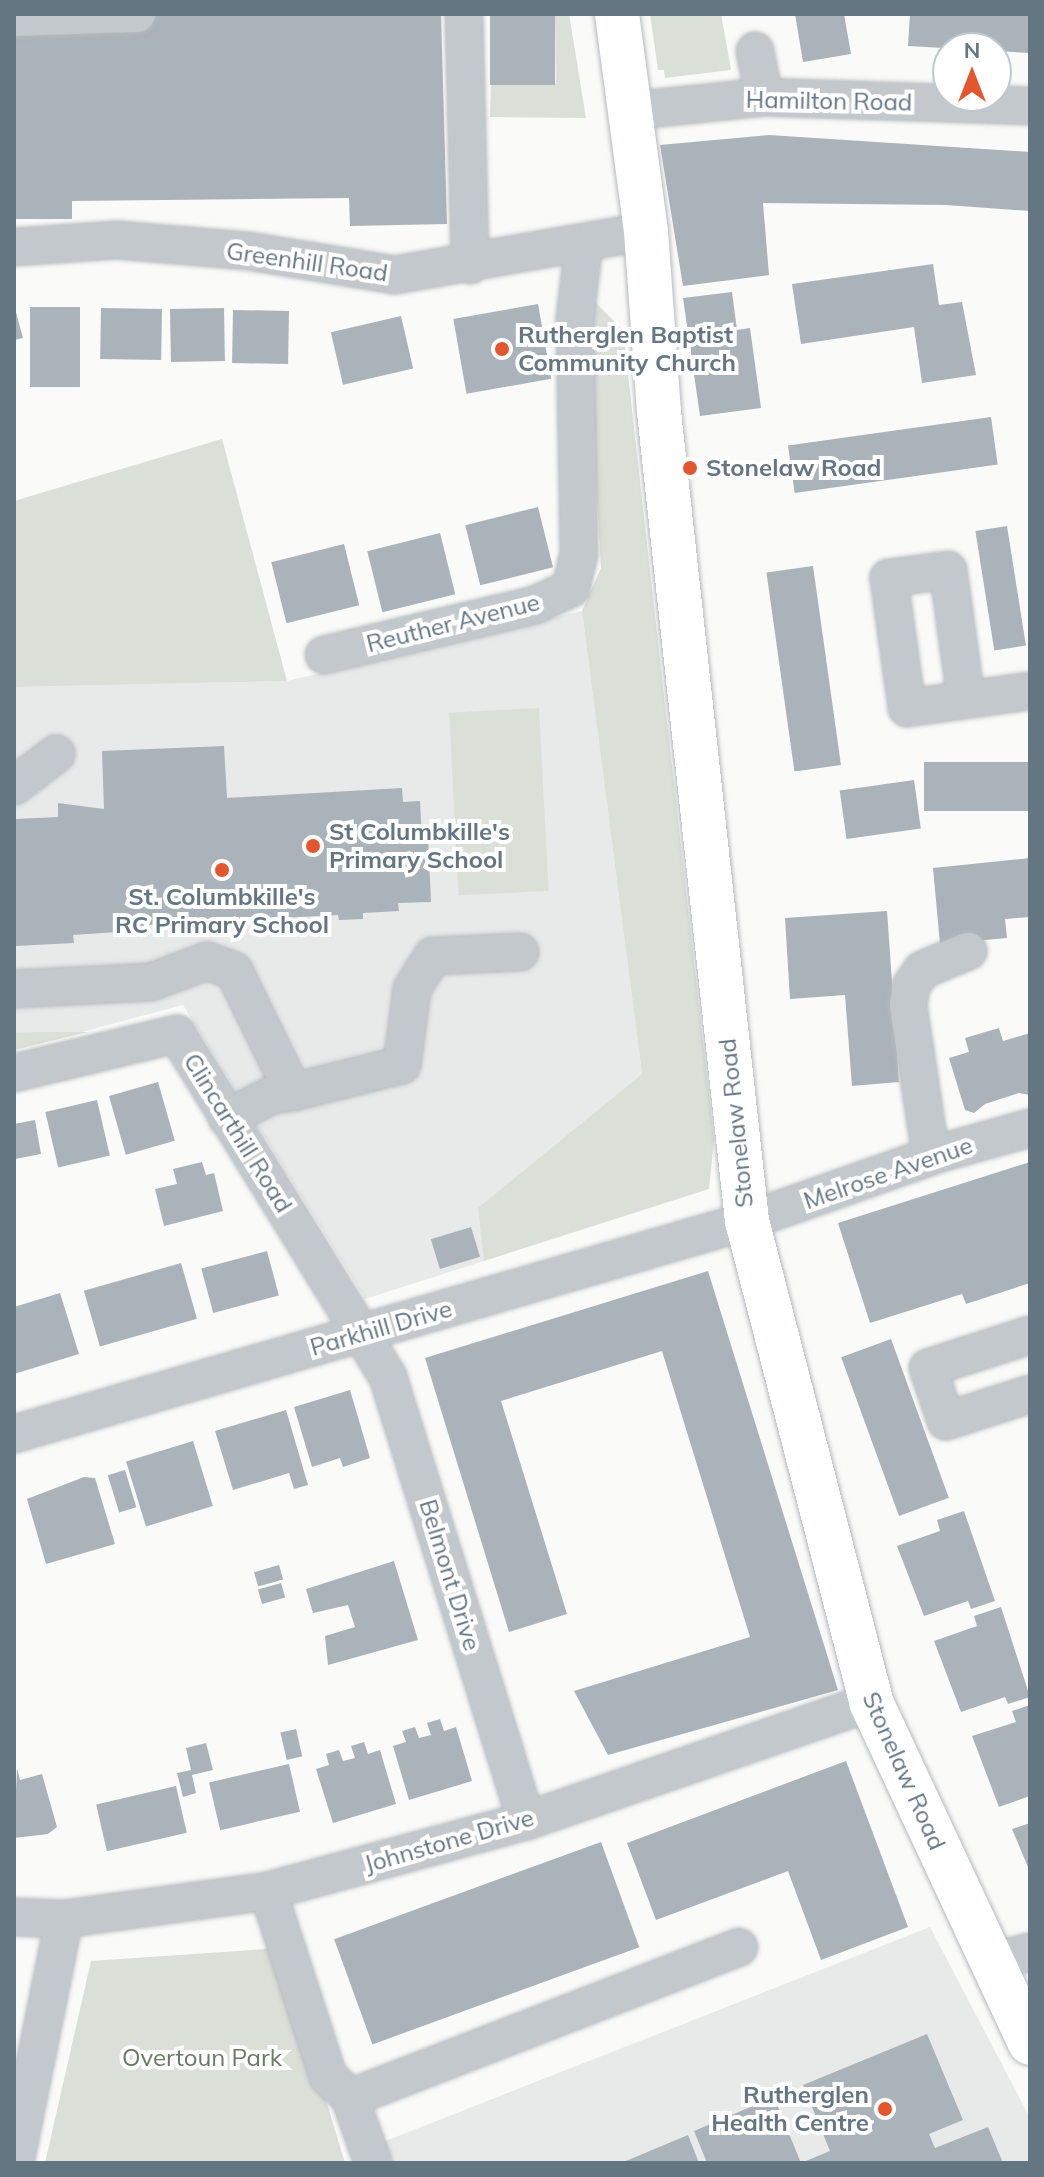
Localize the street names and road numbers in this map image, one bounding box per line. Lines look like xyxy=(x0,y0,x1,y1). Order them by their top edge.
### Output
street label: Hamilton Road xyxy=(746,85,912,117)
street label: Greenhill Road xyxy=(224,236,390,288)
street label: Reuther Avenue xyxy=(363,588,543,658)
street label: Stonelaw Road xyxy=(713,1037,759,1209)
street label: Clincarthill Road xyxy=(178,1048,298,1218)
street label: Melrose Avenue xyxy=(800,1131,976,1215)
street label: Parkhill Drive xyxy=(307,1294,455,1362)
street label: Belmont Drive xyxy=(413,1496,487,1654)
street label: Stonelaw Road xyxy=(856,1688,952,1854)
street label: Johnstone Drive xyxy=(361,1803,537,1879)

